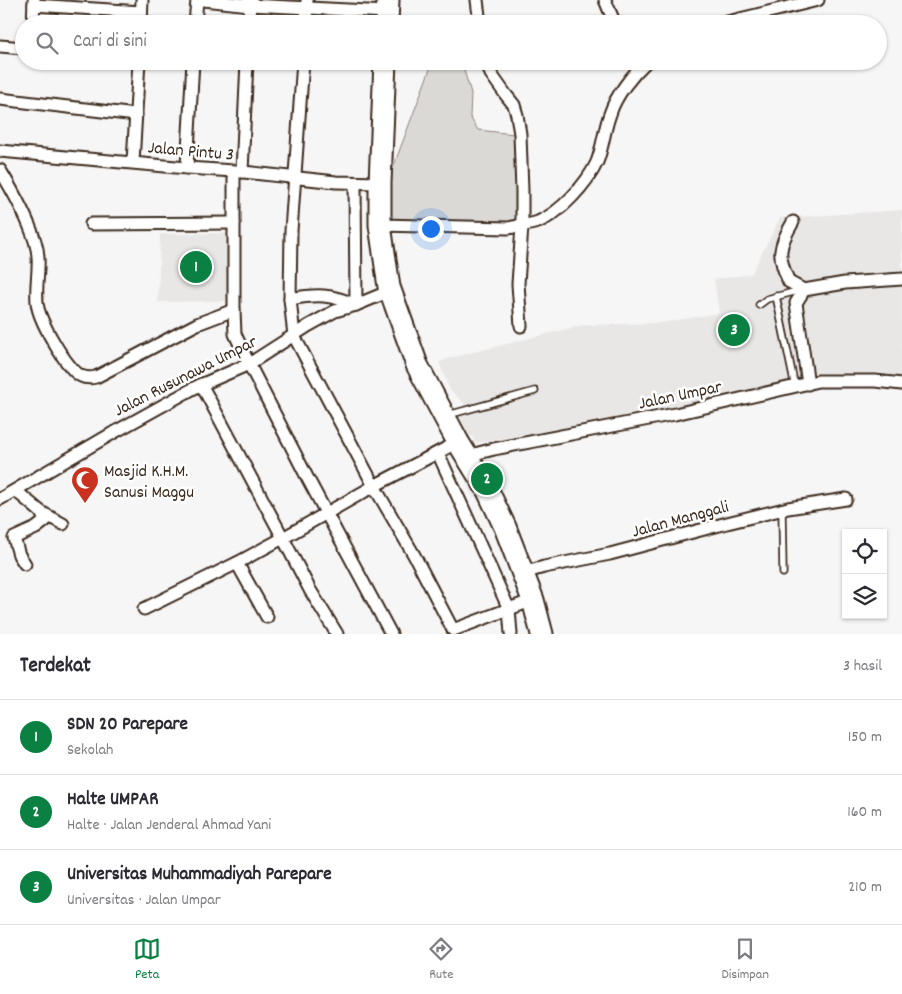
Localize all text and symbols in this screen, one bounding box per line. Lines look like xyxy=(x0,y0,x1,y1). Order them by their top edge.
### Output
search box xyxy=(15,15,887,70)
icon: search xyxy=(33,29,61,57)
text: Cari di sini xyxy=(73,29,147,56)
street label: Jalan Pintu 3 xyxy=(147,136,235,169)
your location xyxy=(418,216,444,242)
pin: 1 xyxy=(180,248,212,286)
pin: 3 xyxy=(718,311,750,349)
street label: Jalan Rusunawa Umpar xyxy=(110,330,262,424)
street label: Jalan Umpar xyxy=(637,375,725,417)
place label: Masjid K.H.M. Sanusi Maggu xyxy=(104,460,194,506)
pin: 2 xyxy=(471,460,503,498)
mosque icon: Masjid K.H.M. Sanusi Maggu xyxy=(70,465,100,504)
street label: Jalan Manggali xyxy=(629,495,732,545)
map controls xyxy=(842,529,887,619)
button: locate xyxy=(842,529,887,574)
button: layers xyxy=(842,574,887,619)
text: Terdekat xyxy=(20,652,91,682)
text: 3 hasil xyxy=(843,655,882,678)
text: SDN 20 Parepare xyxy=(67,712,188,739)
text: 1 xyxy=(34,726,38,749)
text: 150 m xyxy=(848,726,882,749)
text: Sekolah xyxy=(67,739,113,762)
text: Halte UMPAR xyxy=(67,787,158,814)
text: 2 xyxy=(33,801,40,824)
text: 160 m xyxy=(847,801,882,824)
text: Halte · Jalan Jenderal Ahmad Yani xyxy=(67,814,271,837)
text: Universitas Muhammadiyah Parepare xyxy=(67,862,332,889)
text: 3 xyxy=(32,876,40,899)
text: 210 m xyxy=(848,876,882,899)
text: Universitas · Jalan Umpar xyxy=(67,889,221,912)
tab: Peta xyxy=(133,935,161,985)
tab: Rute xyxy=(427,935,455,985)
tab: Disimpan xyxy=(722,935,769,985)

